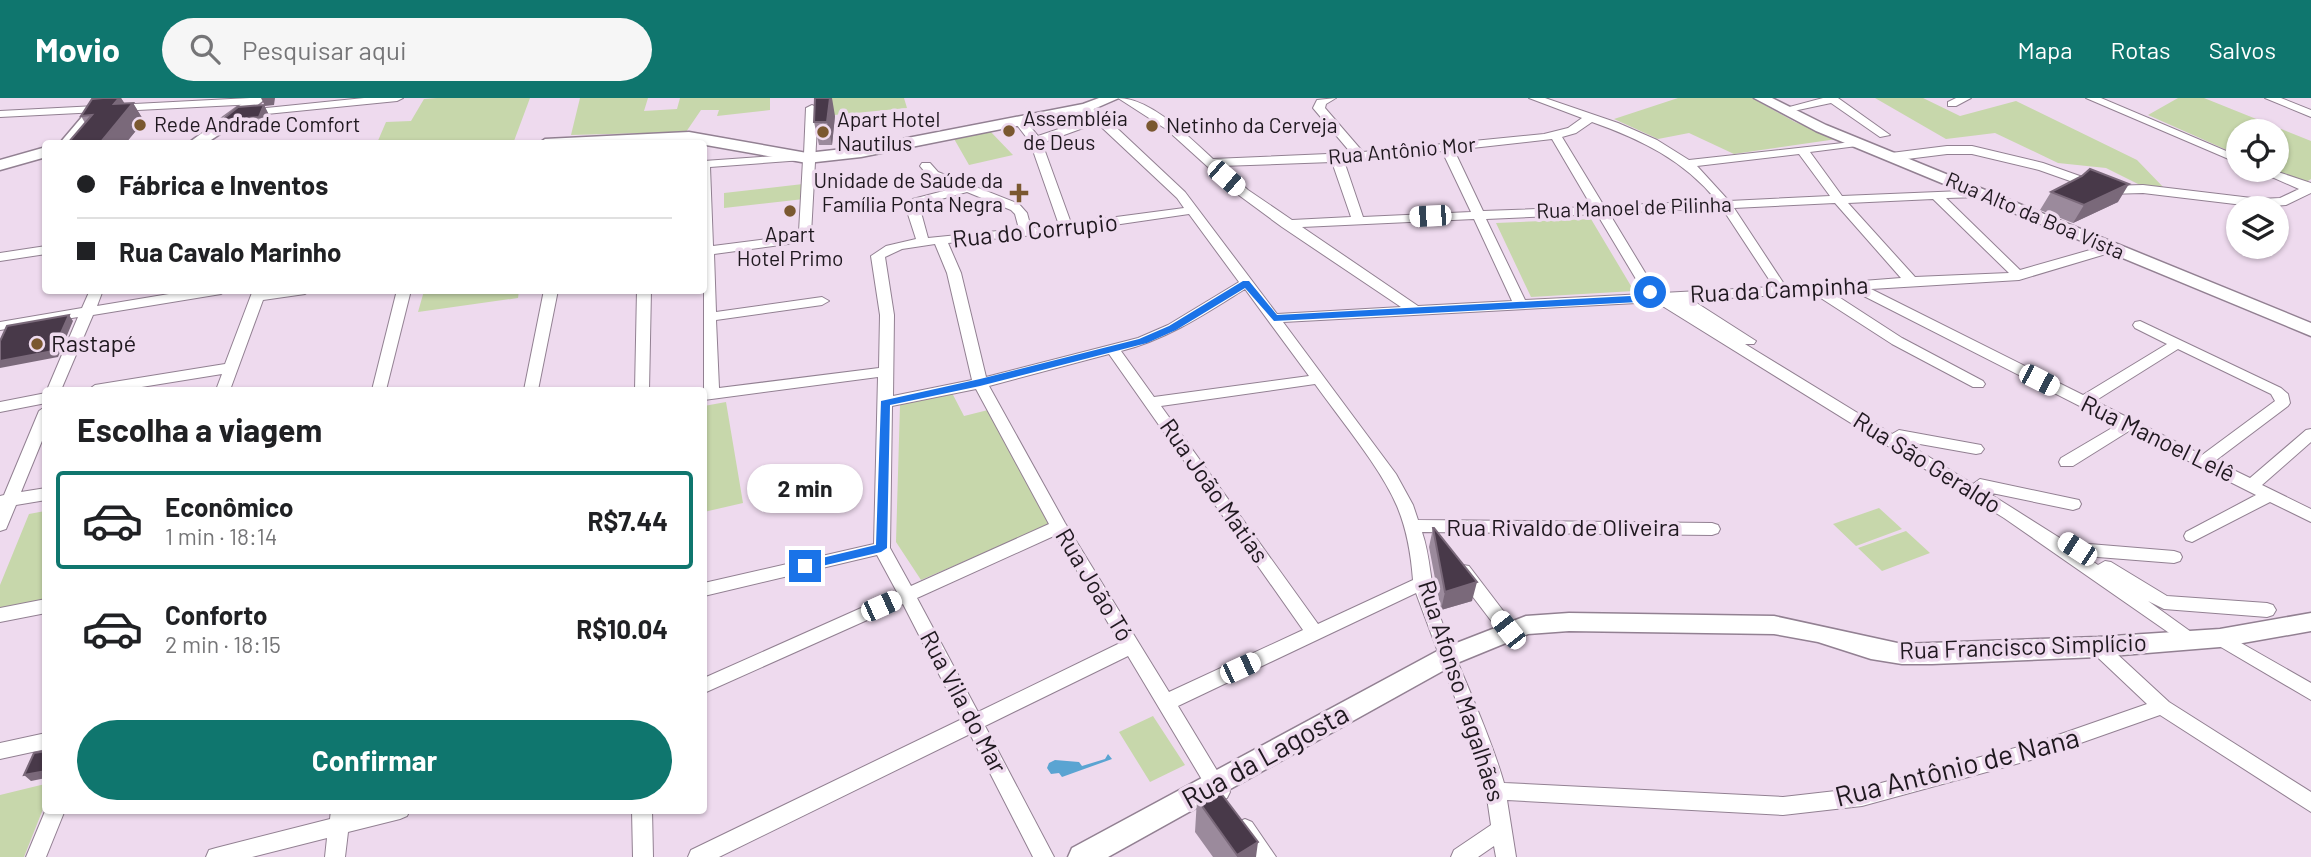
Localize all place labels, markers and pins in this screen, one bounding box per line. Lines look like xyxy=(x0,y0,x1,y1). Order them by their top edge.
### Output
place label: Assembléia de Deus xyxy=(1023,105,1128,154)
place label: Apart Hotel Nautilus xyxy=(837,106,940,155)
place label: Rede Andrade Comfort xyxy=(154,111,360,136)
place label: Netinho da Cerveja xyxy=(1166,112,1338,137)
marker: Rede Andrade Comfort xyxy=(132,117,148,133)
marker: Netinho da Cerveja xyxy=(1144,118,1160,134)
marker: Assembléia de Deus xyxy=(1001,123,1017,139)
marker: Apart Hotel Nautilus xyxy=(815,124,831,140)
place label: Unidade de Saúde da Família Ponta Negra xyxy=(813,167,1003,216)
marker: Unidade de Saúde da Família Ponta Negra xyxy=(1009,183,1029,203)
marker: Apart Hotel Primo xyxy=(782,203,798,219)
place label: Apart Hotel Primo xyxy=(737,221,843,270)
place label: Rastapé xyxy=(51,328,136,357)
marker: Rastapé xyxy=(29,336,45,352)

